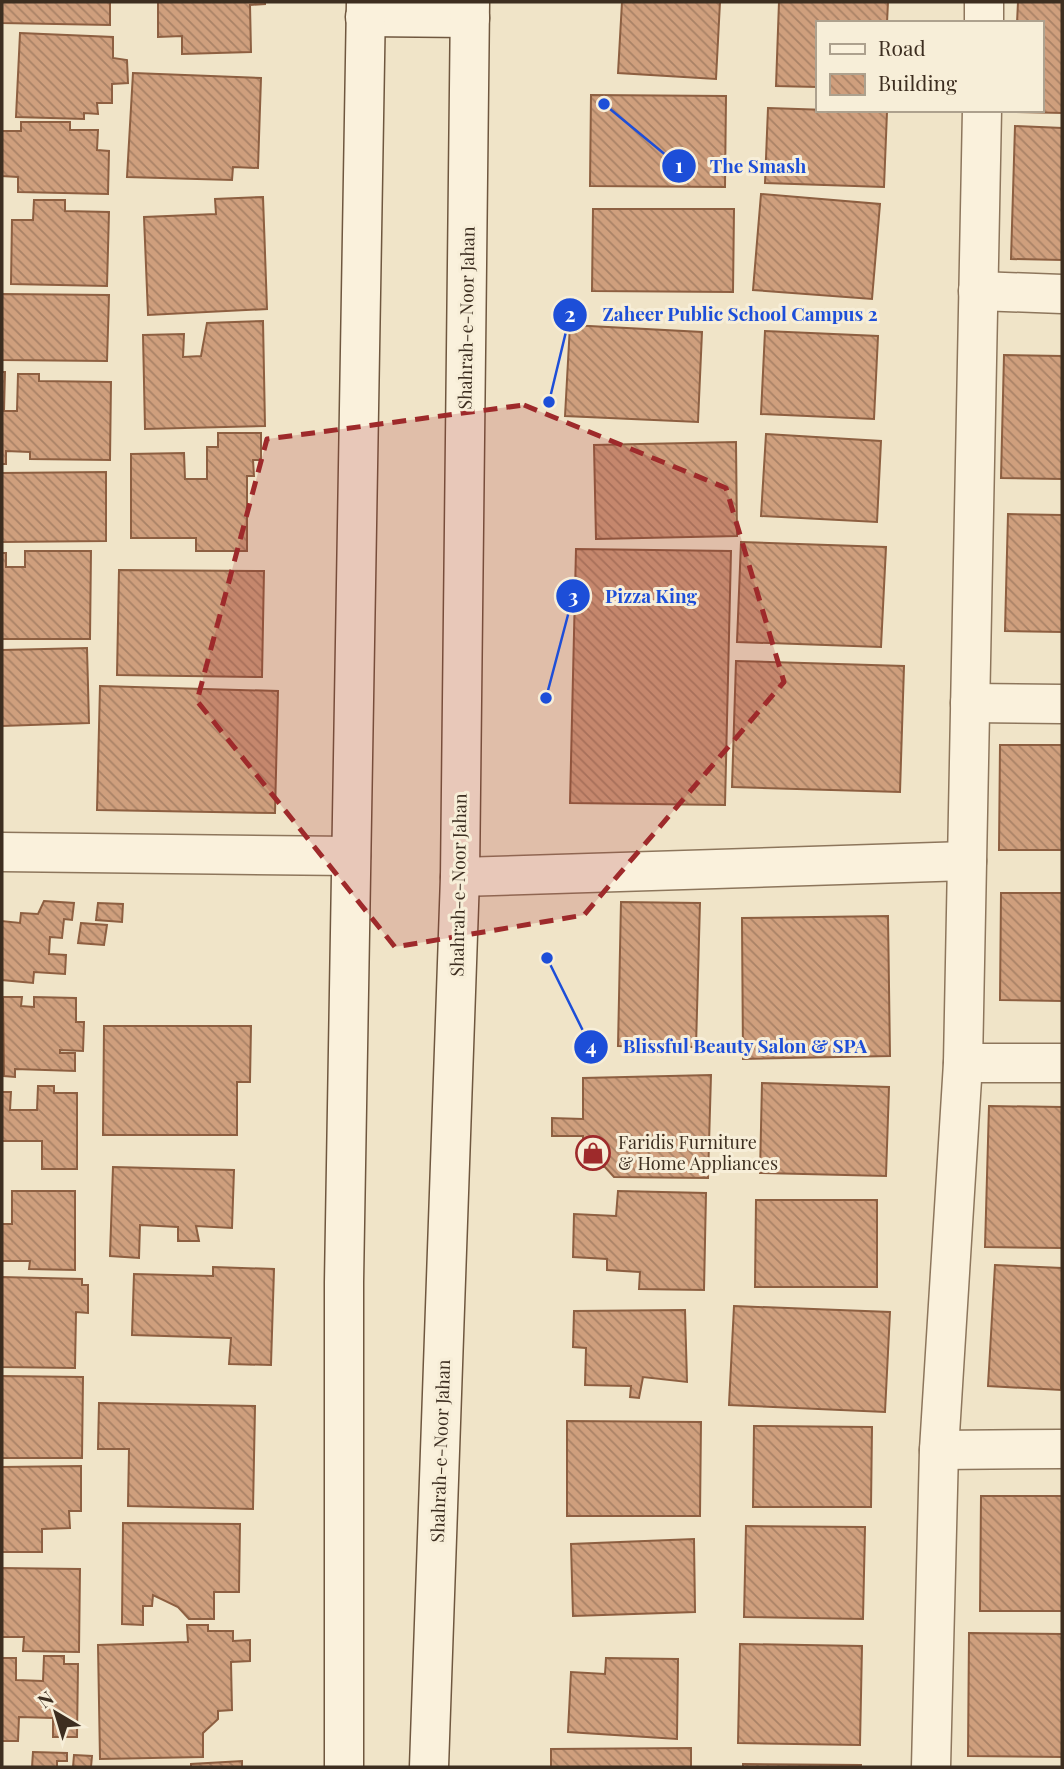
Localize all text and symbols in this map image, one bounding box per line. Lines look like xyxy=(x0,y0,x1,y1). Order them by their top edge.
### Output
legend xyxy=(816,21,1043,112)
text: Road xyxy=(878,33,926,61)
text: Building xyxy=(878,68,957,96)
callout: The Smash xyxy=(661,146,821,186)
text: 1 xyxy=(675,150,683,178)
text: The Smash xyxy=(710,152,807,178)
street label: Shahrah-e-Noor Jahan xyxy=(452,226,480,410)
callout: Zaheer Public School Campus 2 xyxy=(553,295,891,335)
text: 2 xyxy=(565,299,576,327)
text: Zaheer Public School Campus 2 xyxy=(602,300,878,326)
callout: Pizza King xyxy=(555,576,711,616)
text: 3 xyxy=(568,581,578,609)
text: Pizza King xyxy=(605,582,697,608)
street label: Shahrah-e-Noor Jahan xyxy=(444,793,472,977)
callout: Blissful Beauty Salon & SPA xyxy=(573,1027,881,1067)
text: 4 xyxy=(585,1031,597,1059)
text: Blissful Beauty Salon & SPA xyxy=(623,1032,868,1058)
place label: Faridis Furniture & Home Appliances xyxy=(618,1130,778,1175)
shop icon: Faridis Furniture & Home Appliances xyxy=(574,1134,612,1172)
street label: Shahrah-e-Noor Jahan xyxy=(425,1359,455,1543)
north arrow xyxy=(21,1678,91,1748)
text: N xyxy=(32,1684,59,1713)

